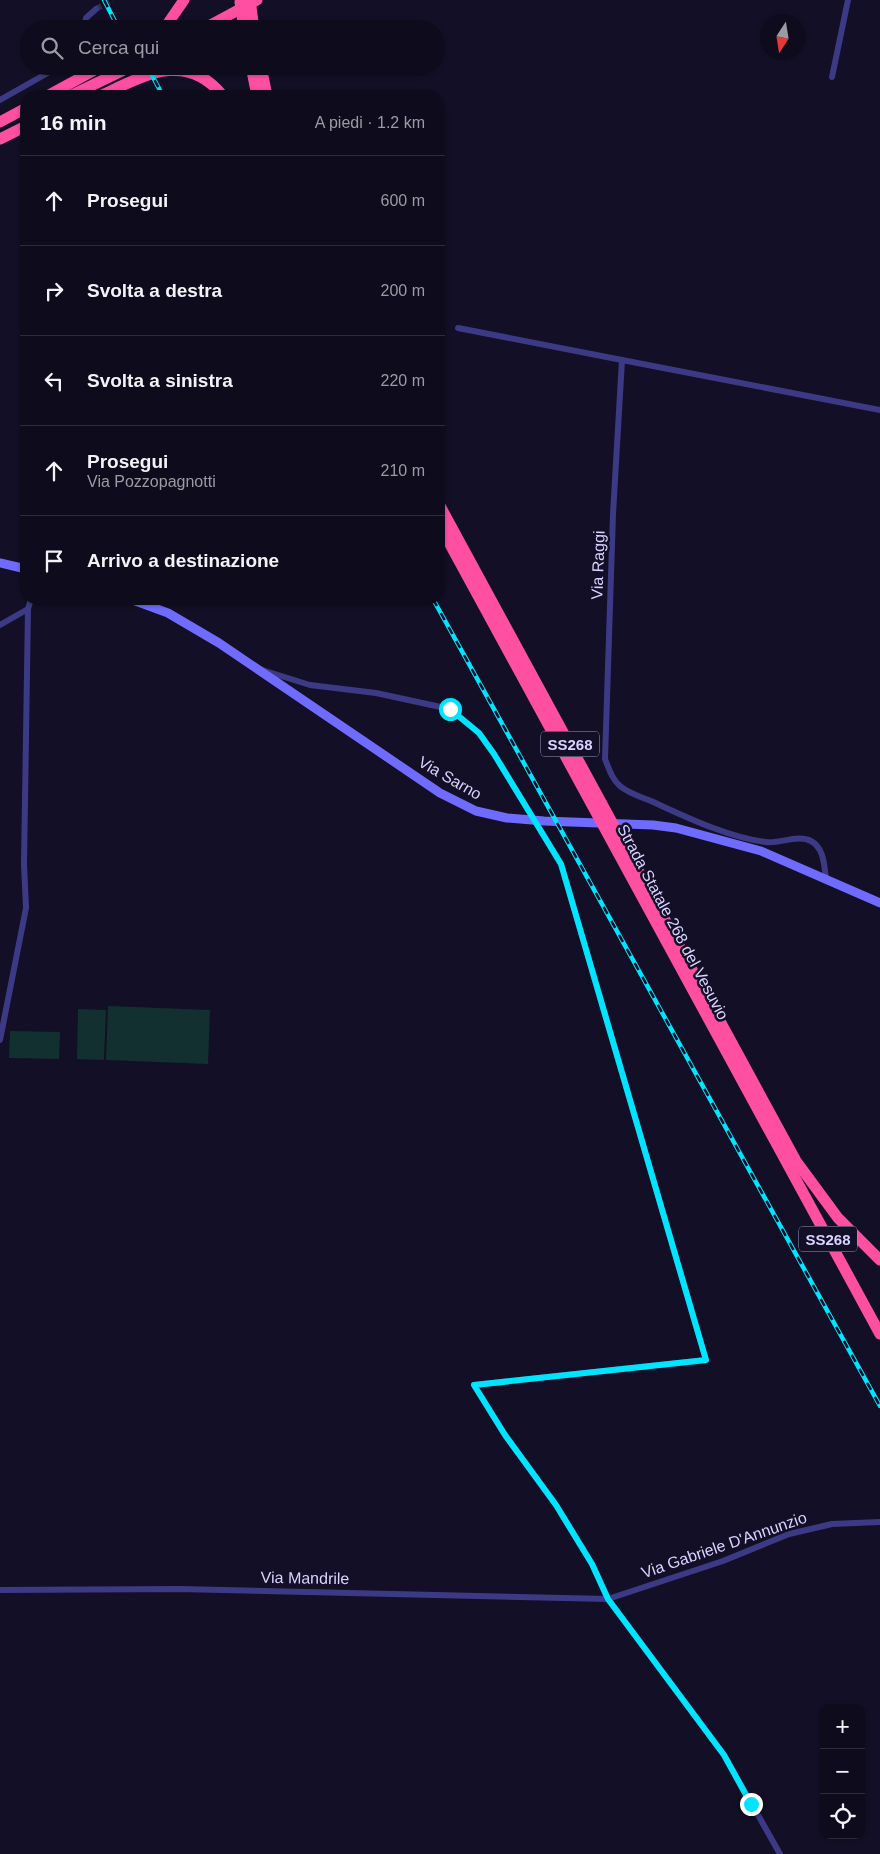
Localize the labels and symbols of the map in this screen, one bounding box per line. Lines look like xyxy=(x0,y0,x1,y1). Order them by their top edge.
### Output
north arrow xyxy=(760,15,805,60)
street label: Via Raggi xyxy=(588,530,608,600)
route start xyxy=(439,698,462,721)
road number: SS268 xyxy=(541,732,599,756)
street label: Via Sarno xyxy=(415,753,485,803)
street label: Strada Statale 268 del Vesuvio xyxy=(614,821,732,1023)
road number: SS268 xyxy=(799,1226,857,1252)
street label: Via Gabriele D'Annunzio xyxy=(639,1509,809,1581)
street label: Via Mandrile xyxy=(261,1569,350,1587)
route end xyxy=(740,1793,763,1816)

